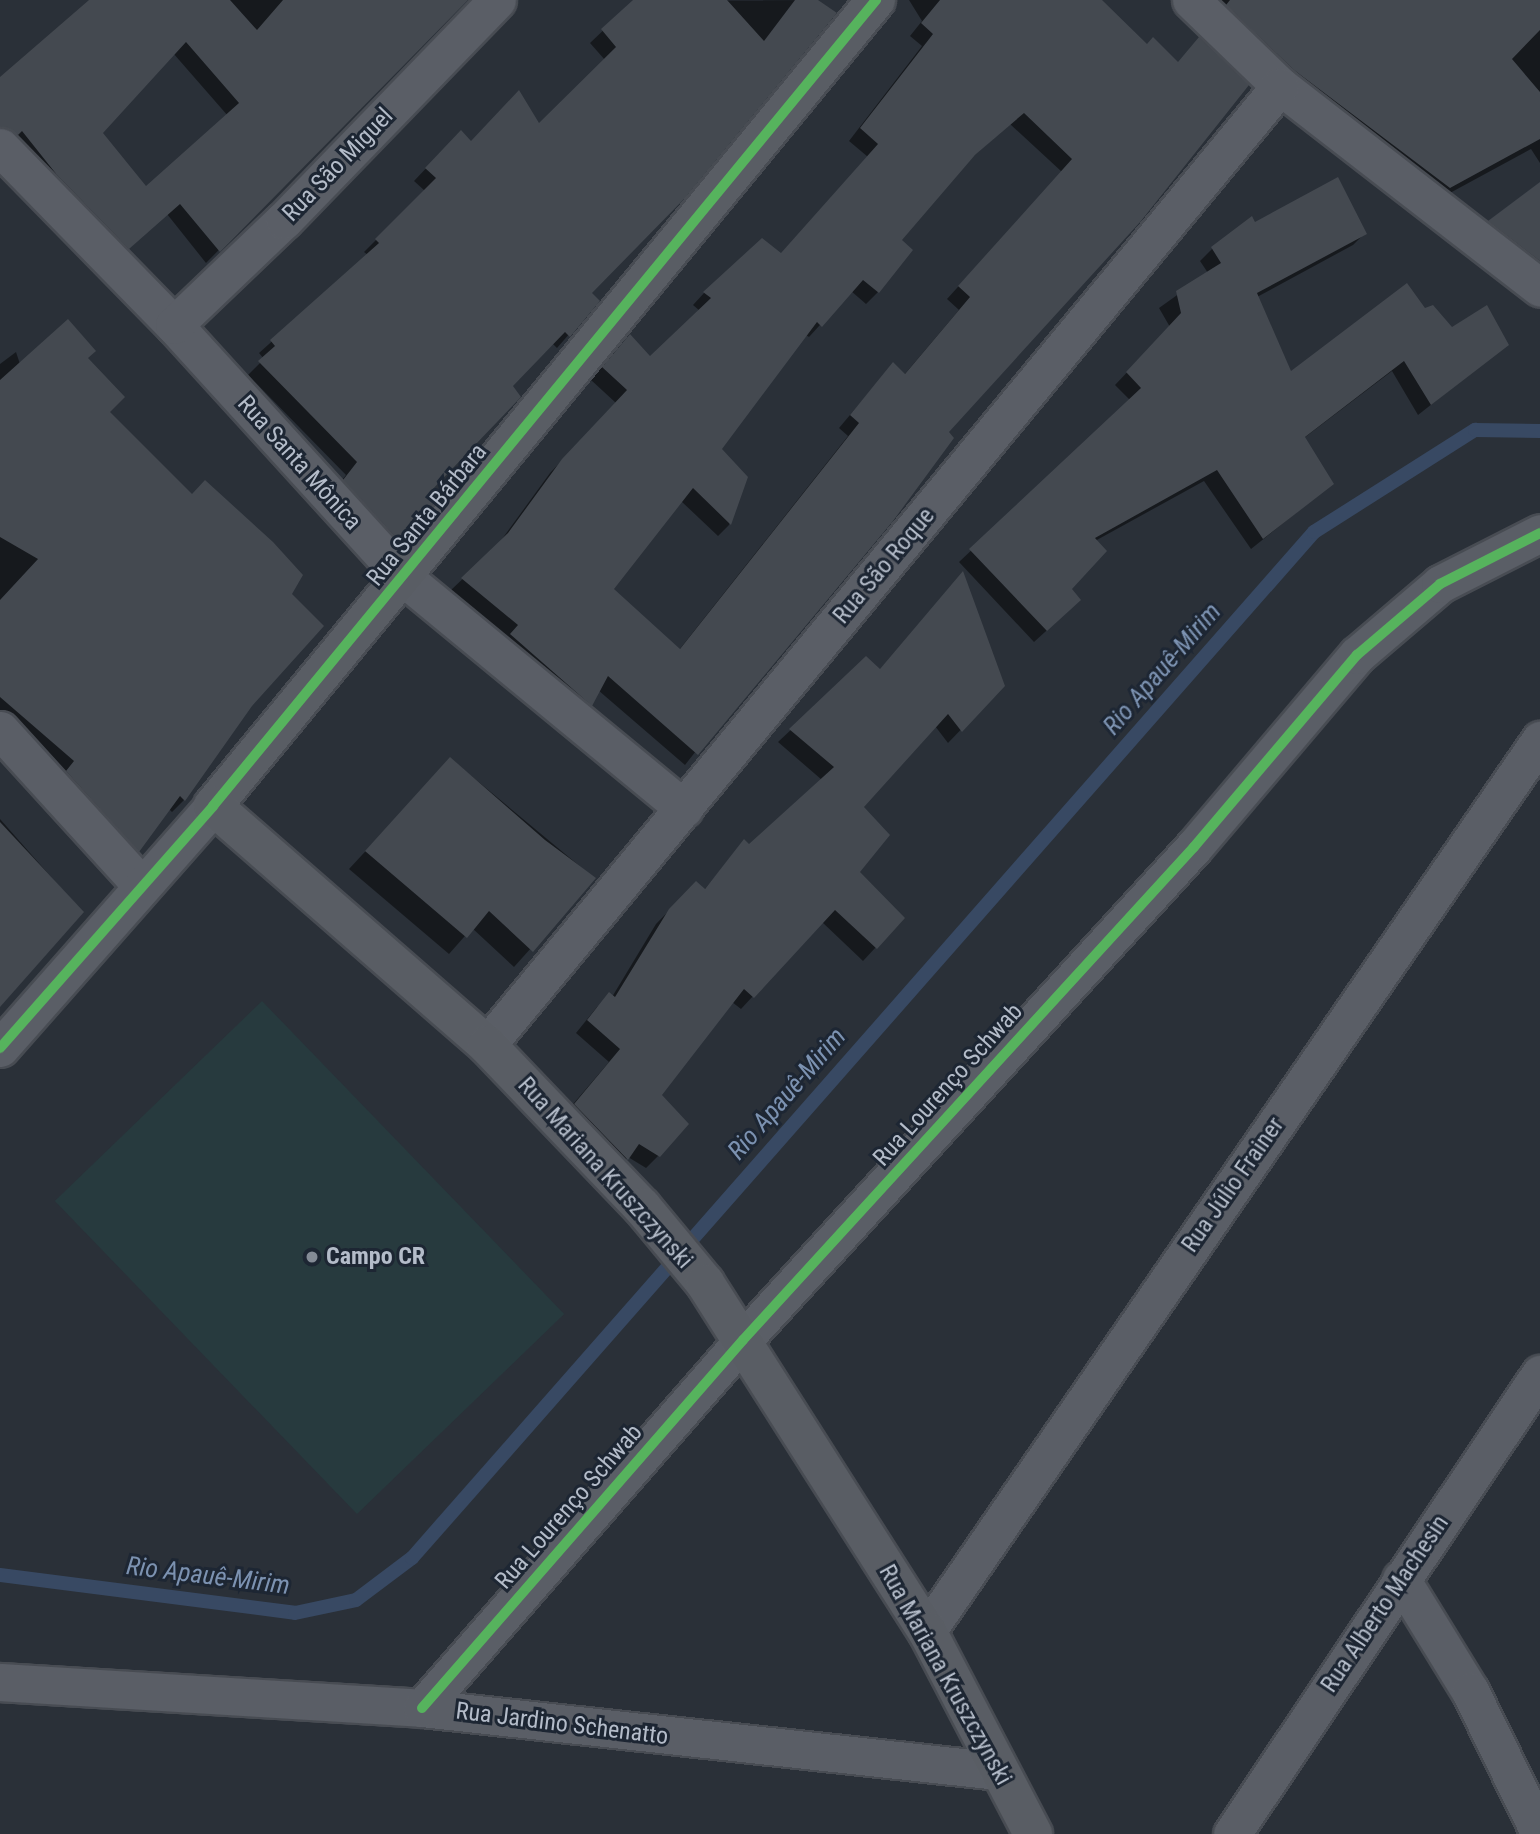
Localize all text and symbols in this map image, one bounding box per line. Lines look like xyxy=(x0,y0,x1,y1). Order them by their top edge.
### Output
street label: Rua São Miguel xyxy=(277,102,399,228)
street label: Rua Santa Mônica xyxy=(231,390,367,536)
street label: Rua Santa Bárbara xyxy=(361,438,493,592)
street label: Rua São Roque xyxy=(827,502,941,630)
water label: Rio Apauê-Mirim xyxy=(1096,597,1228,741)
street label: Rua Lourenço Schwab xyxy=(867,998,1029,1172)
water label: Rio Apauê-Mirim xyxy=(721,1022,853,1166)
street label: Rua Mariana Kruszczynski xyxy=(511,1071,699,1275)
street label: Rua Júlio Frainer xyxy=(1176,1112,1290,1258)
place label: Campo CR xyxy=(326,1243,425,1271)
marker: Campo CR xyxy=(304,1249,320,1265)
street label: Rua Lourenço Schwab xyxy=(490,1419,648,1595)
street label: Rua Alberto Machesin xyxy=(1315,1510,1455,1698)
water label: Rio Apauê-Mirim xyxy=(125,1550,291,1602)
street label: Rua Mariana Kruszczynski xyxy=(872,1560,1018,1790)
street label: Rua Jardino Schenatto xyxy=(454,1697,670,1751)

